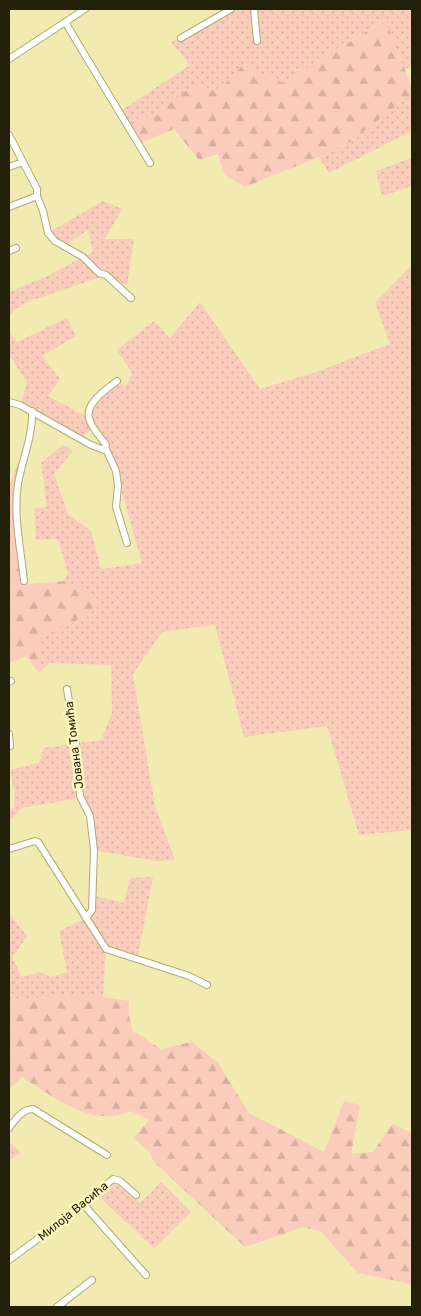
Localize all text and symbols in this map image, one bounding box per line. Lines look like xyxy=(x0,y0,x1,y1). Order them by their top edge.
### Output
street label: Јована Томића xyxy=(62,700,86,790)
street label: Милоја Васића xyxy=(35,1179,111,1243)

